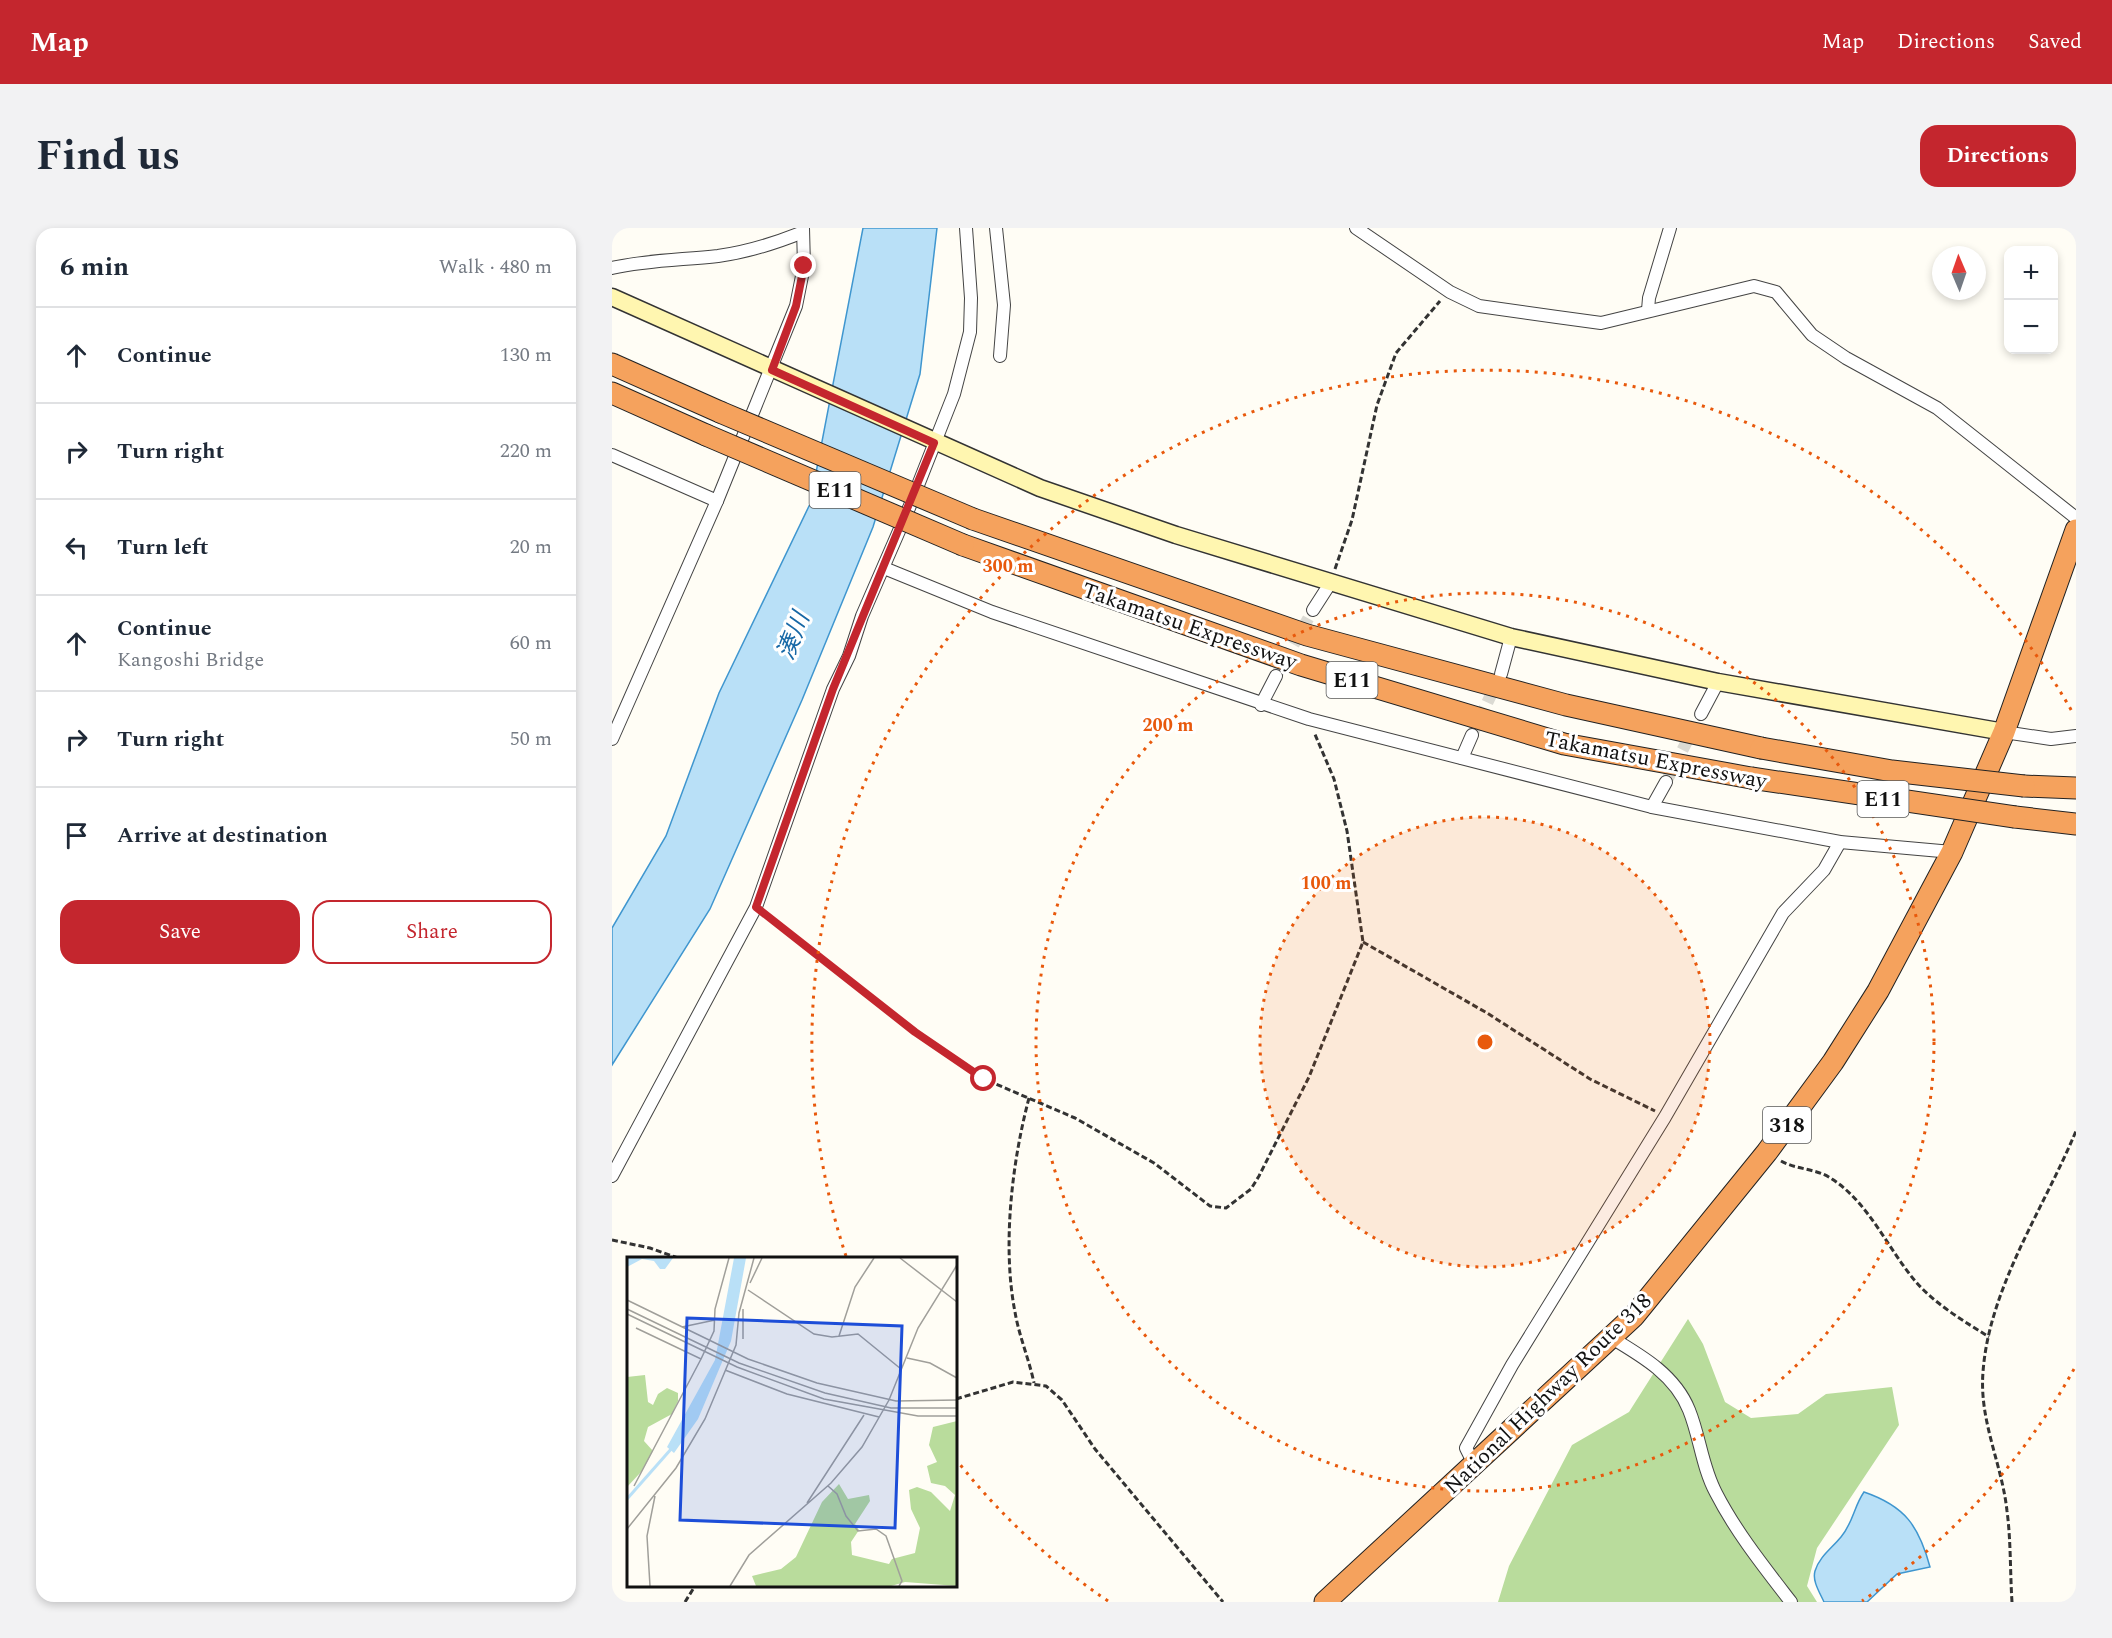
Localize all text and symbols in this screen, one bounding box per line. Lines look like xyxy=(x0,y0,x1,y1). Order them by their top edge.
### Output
text: Map xyxy=(30,21,89,64)
text: Map xyxy=(1822,26,1864,58)
text: Directions xyxy=(1897,26,1995,58)
text: Saved xyxy=(2028,26,2082,58)
text: Find us xyxy=(36,125,180,188)
button: Directions xyxy=(1920,125,2076,187)
north arrow xyxy=(1932,246,1986,300)
map controls xyxy=(2004,246,2058,354)
button: + xyxy=(2004,246,2058,300)
text: 6 min xyxy=(60,247,129,287)
text: Walk · 480 m xyxy=(439,252,552,282)
route end xyxy=(790,252,816,278)
button: − xyxy=(2004,300,2058,354)
icon: ahead xyxy=(60,339,93,372)
text: Continue xyxy=(117,339,212,372)
text: 130 m xyxy=(500,340,552,370)
icon: right xyxy=(60,435,93,468)
text: Turn right xyxy=(117,435,224,468)
text: 220 m xyxy=(500,436,552,466)
road number: E11 xyxy=(810,472,860,508)
icon: left xyxy=(60,531,93,564)
text: Turn left xyxy=(117,531,209,564)
text: 20 m xyxy=(510,532,552,562)
text: 300 m xyxy=(982,553,1034,580)
street label: Takamatsu Expressway xyxy=(1077,574,1303,679)
water label: 湊川 xyxy=(769,605,820,665)
text: Continue xyxy=(117,612,212,645)
icon: ahead xyxy=(60,627,93,660)
text: 60 m xyxy=(510,628,552,658)
text: Kangoshi Bridge xyxy=(117,645,264,675)
road number: E11 xyxy=(1326,662,1378,698)
text: 200 m xyxy=(1142,712,1194,739)
icon: right xyxy=(60,723,93,756)
text: Turn right xyxy=(117,723,224,756)
street label: Takamatsu Expressway xyxy=(1542,723,1771,798)
text: 50 m xyxy=(510,724,552,754)
road number: E11 xyxy=(1858,781,1908,817)
icon: arrive xyxy=(60,819,93,852)
text: Arrive at destination xyxy=(117,819,328,852)
text: 100 m xyxy=(1300,870,1352,897)
button: Save xyxy=(60,900,300,964)
button: Share xyxy=(312,900,552,964)
centre of rings xyxy=(1475,1032,1495,1052)
route start xyxy=(970,1065,996,1091)
road number: 318 xyxy=(1763,1107,1811,1143)
inset map xyxy=(627,1257,957,1587)
street label: National Highway Route 318 xyxy=(1437,1286,1660,1503)

